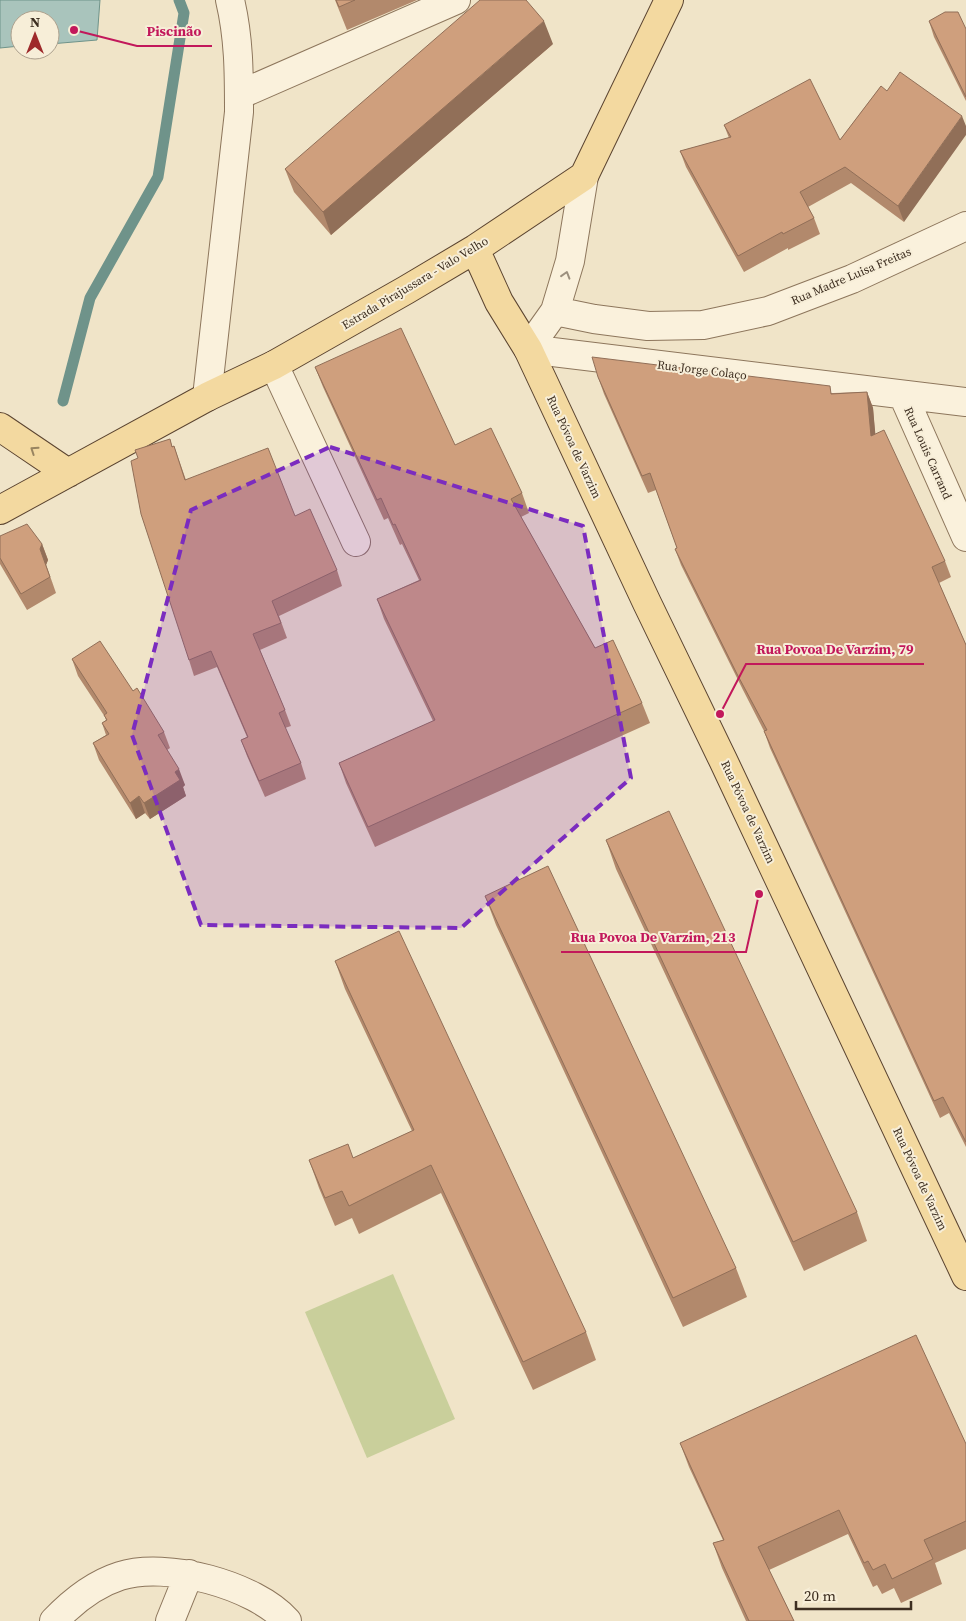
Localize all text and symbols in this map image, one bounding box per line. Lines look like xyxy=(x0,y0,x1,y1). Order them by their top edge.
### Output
north arrow xyxy=(10,10,60,60)
text: N xyxy=(30,12,40,32)
callout: Piscinão xyxy=(137,17,212,46)
text: Piscinão xyxy=(147,21,202,41)
street label: Estrada Pirajussara - Valo Velho xyxy=(339,233,492,333)
street label: Rua Madre Luisa Freitas xyxy=(788,243,914,309)
one-way arrow xyxy=(560,272,570,280)
street label: Rua Jorge Colaço xyxy=(656,357,748,384)
street label: Rua Póvoa de Varzim xyxy=(543,393,605,501)
street label: Rua Louis Carrand xyxy=(900,404,956,502)
one-way arrow xyxy=(30,447,40,456)
callout: Rua Povoa De Varzim, 79 xyxy=(746,635,924,664)
text: Rua Povoa De Varzim, 79 xyxy=(756,639,914,659)
street label: Rua Póvoa de Varzim xyxy=(717,758,779,866)
callout: Rua Povoa De Varzim, 213 xyxy=(561,923,746,952)
text: Rua Povoa De Varzim, 213 xyxy=(571,927,736,947)
street label: Rua Póvoa de Varzim xyxy=(889,1125,951,1233)
scale bar xyxy=(796,1578,911,1610)
text: 20 m xyxy=(804,1585,836,1606)

